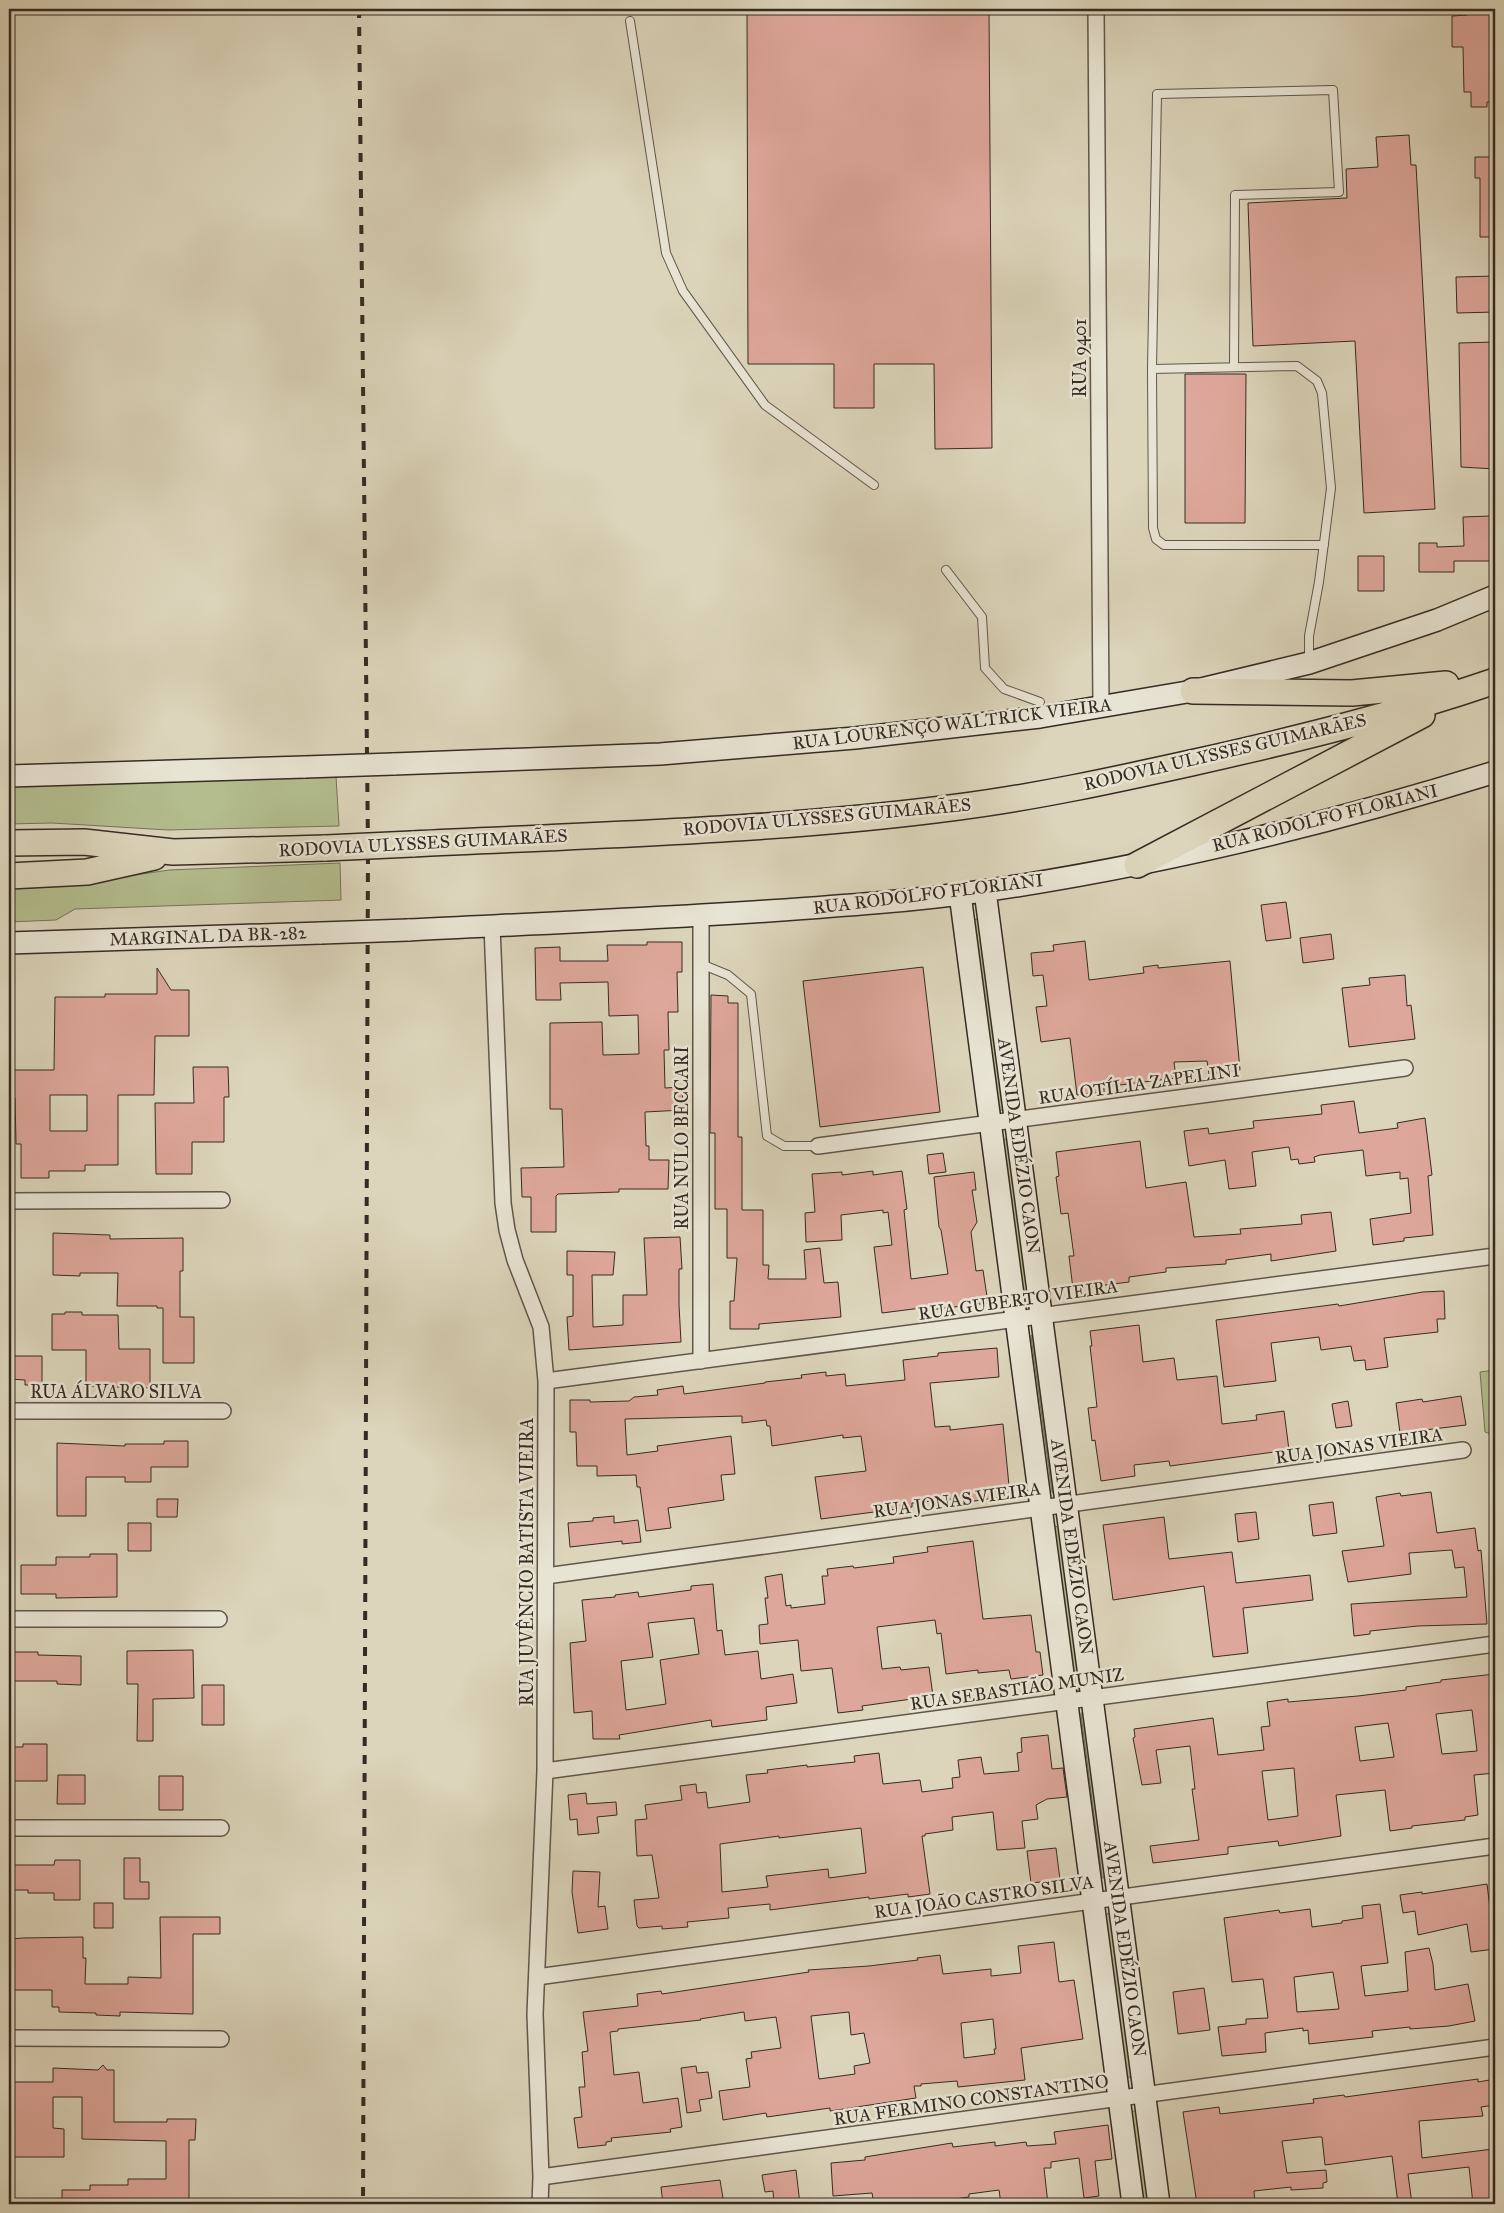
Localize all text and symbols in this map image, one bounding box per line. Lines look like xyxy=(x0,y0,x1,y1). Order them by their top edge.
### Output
street label: RUA 9401 xyxy=(1069,319,1091,397)
street label: RUA LOURENÇO WALTRICK VIEIRA xyxy=(791,693,1113,755)
street label: RODOVIA ULYSSES GUIMARÃES xyxy=(1082,709,1368,795)
street label: RUA RODOLFO FLORIANI xyxy=(1210,779,1440,857)
street label: RODOVIA ULYSSES GUIMARÃES xyxy=(682,793,972,841)
street label: RODOVIA ULYSSES GUIMARÃES xyxy=(278,824,568,862)
street label: RUA RODOLFO FLORIANI xyxy=(812,869,1045,919)
street label: MARGINAL DA BR-282 xyxy=(109,922,307,950)
street label: AVENIDA EDÉZIO CAON xyxy=(993,1035,1047,1255)
street label: RUA NULO BECCARI xyxy=(671,1046,693,1230)
street label: RUA OTÍLIA ZAPELINI xyxy=(1037,1057,1241,1109)
street label: RUA GUBERTO VIEIRA xyxy=(917,1275,1119,1325)
street label: RUA ÁLVARO SILVA xyxy=(30,1379,202,1403)
street label: RUA JUVÊNCIO BATISTA VIEIRA xyxy=(515,1418,539,1706)
street label: RUA JONAS VIEIRA xyxy=(1274,1423,1444,1470)
street label: AVENIDA EDÉZIO CAON xyxy=(1046,1436,1100,1656)
street label: RUA JONAS VIEIRA xyxy=(872,1477,1042,1524)
street label: RUA SEBASTIÃO MUNIZ xyxy=(909,1663,1125,1715)
street label: AVENIDA EDÉZIO CAON xyxy=(1099,1838,1153,2058)
street label: RUA JOÃO CASTRO SILVA xyxy=(873,1871,1095,1924)
street label: RUA FERMINO CONSTANTINO xyxy=(832,2070,1110,2130)

